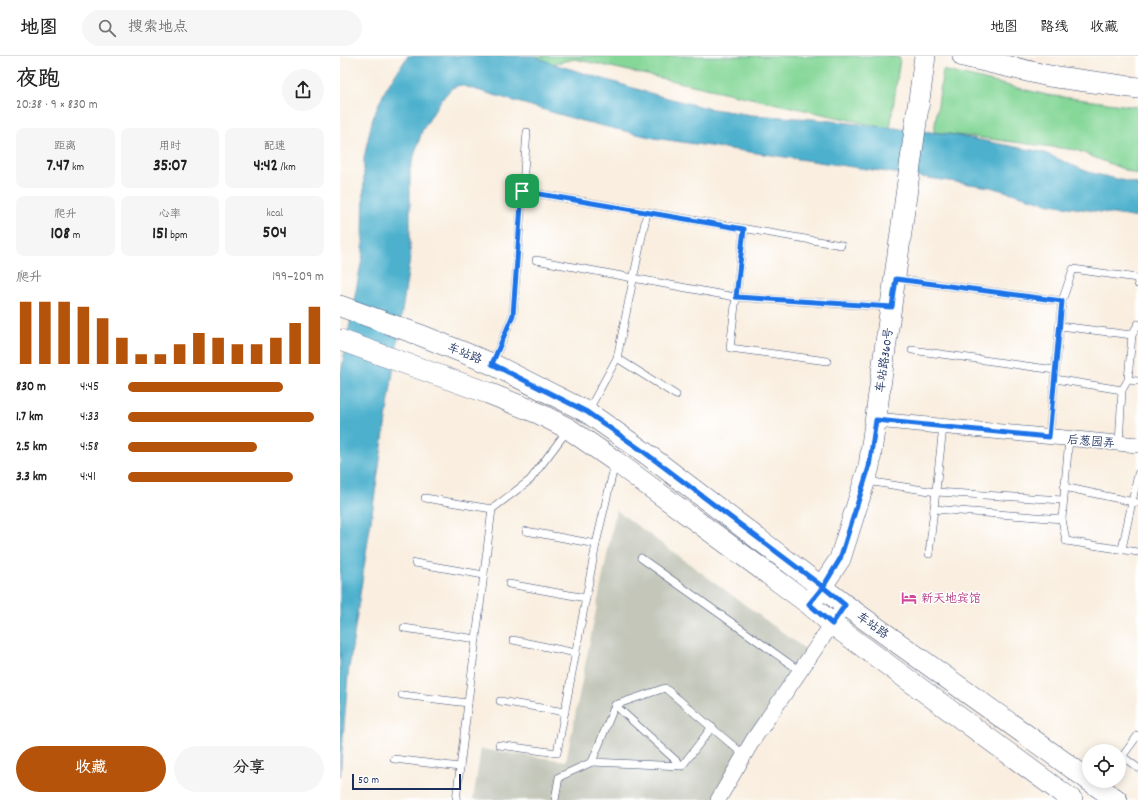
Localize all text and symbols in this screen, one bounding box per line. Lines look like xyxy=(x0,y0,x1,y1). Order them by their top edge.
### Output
search box xyxy=(82,10,362,46)
text: 地图 xyxy=(20,16,58,43)
icon: search xyxy=(96,17,118,39)
text: 搜索地点 xyxy=(128,17,188,39)
text: 地图 xyxy=(990,18,1018,38)
text: 路线 xyxy=(1040,18,1068,38)
text: 收藏 xyxy=(1090,18,1118,38)
text: 夜跑 xyxy=(16,65,60,96)
button: share xyxy=(282,69,324,111)
text: 20:38 · 9 × 830 m xyxy=(16,96,98,115)
text: 距离 xyxy=(54,139,76,155)
text: 用时 xyxy=(159,139,181,155)
text: 配速 xyxy=(264,139,286,155)
text: 7.47 xyxy=(47,155,69,179)
text: 35:07 xyxy=(153,155,187,179)
text: 4:42 xyxy=(254,155,278,179)
text: km xyxy=(69,160,84,176)
text: /km xyxy=(278,160,296,176)
pin xyxy=(505,174,539,208)
icon: arrive xyxy=(511,180,533,202)
text: kcal xyxy=(266,206,283,222)
text: 爬升 xyxy=(54,207,76,223)
text: 心率 xyxy=(159,207,181,223)
text: 504 xyxy=(263,222,287,246)
text: 108 xyxy=(50,223,70,247)
text: 151 xyxy=(152,223,168,247)
text: m xyxy=(70,228,80,244)
text: bpm xyxy=(168,228,188,244)
text: 199–209 m xyxy=(272,268,324,287)
text: 爬升 xyxy=(16,269,42,288)
street label: 车站路360号 xyxy=(872,326,898,394)
street label: 车站路 xyxy=(445,340,484,369)
text: 830 m xyxy=(16,378,46,397)
text: 4:45 xyxy=(80,378,99,397)
text: 1.7 km xyxy=(16,408,43,427)
text: 4:33 xyxy=(80,408,99,427)
street label: 后葱园弄 xyxy=(1066,432,1116,453)
text: 2.5 km xyxy=(16,438,47,457)
text: 4:58 xyxy=(80,438,99,457)
text: 3.3 km xyxy=(16,468,47,487)
text: 4:41 xyxy=(80,468,96,487)
hotel icon: 新天地宾馆 xyxy=(900,589,918,607)
place label: 新天地宾馆 xyxy=(921,591,981,608)
street label: 车站路 xyxy=(853,609,892,644)
map controls xyxy=(1082,744,1126,788)
button: locate xyxy=(1082,744,1126,788)
button: 收藏 xyxy=(16,746,166,792)
button: 分享 xyxy=(174,746,324,792)
scale bar xyxy=(352,772,461,791)
text: 50 m xyxy=(358,773,379,789)

